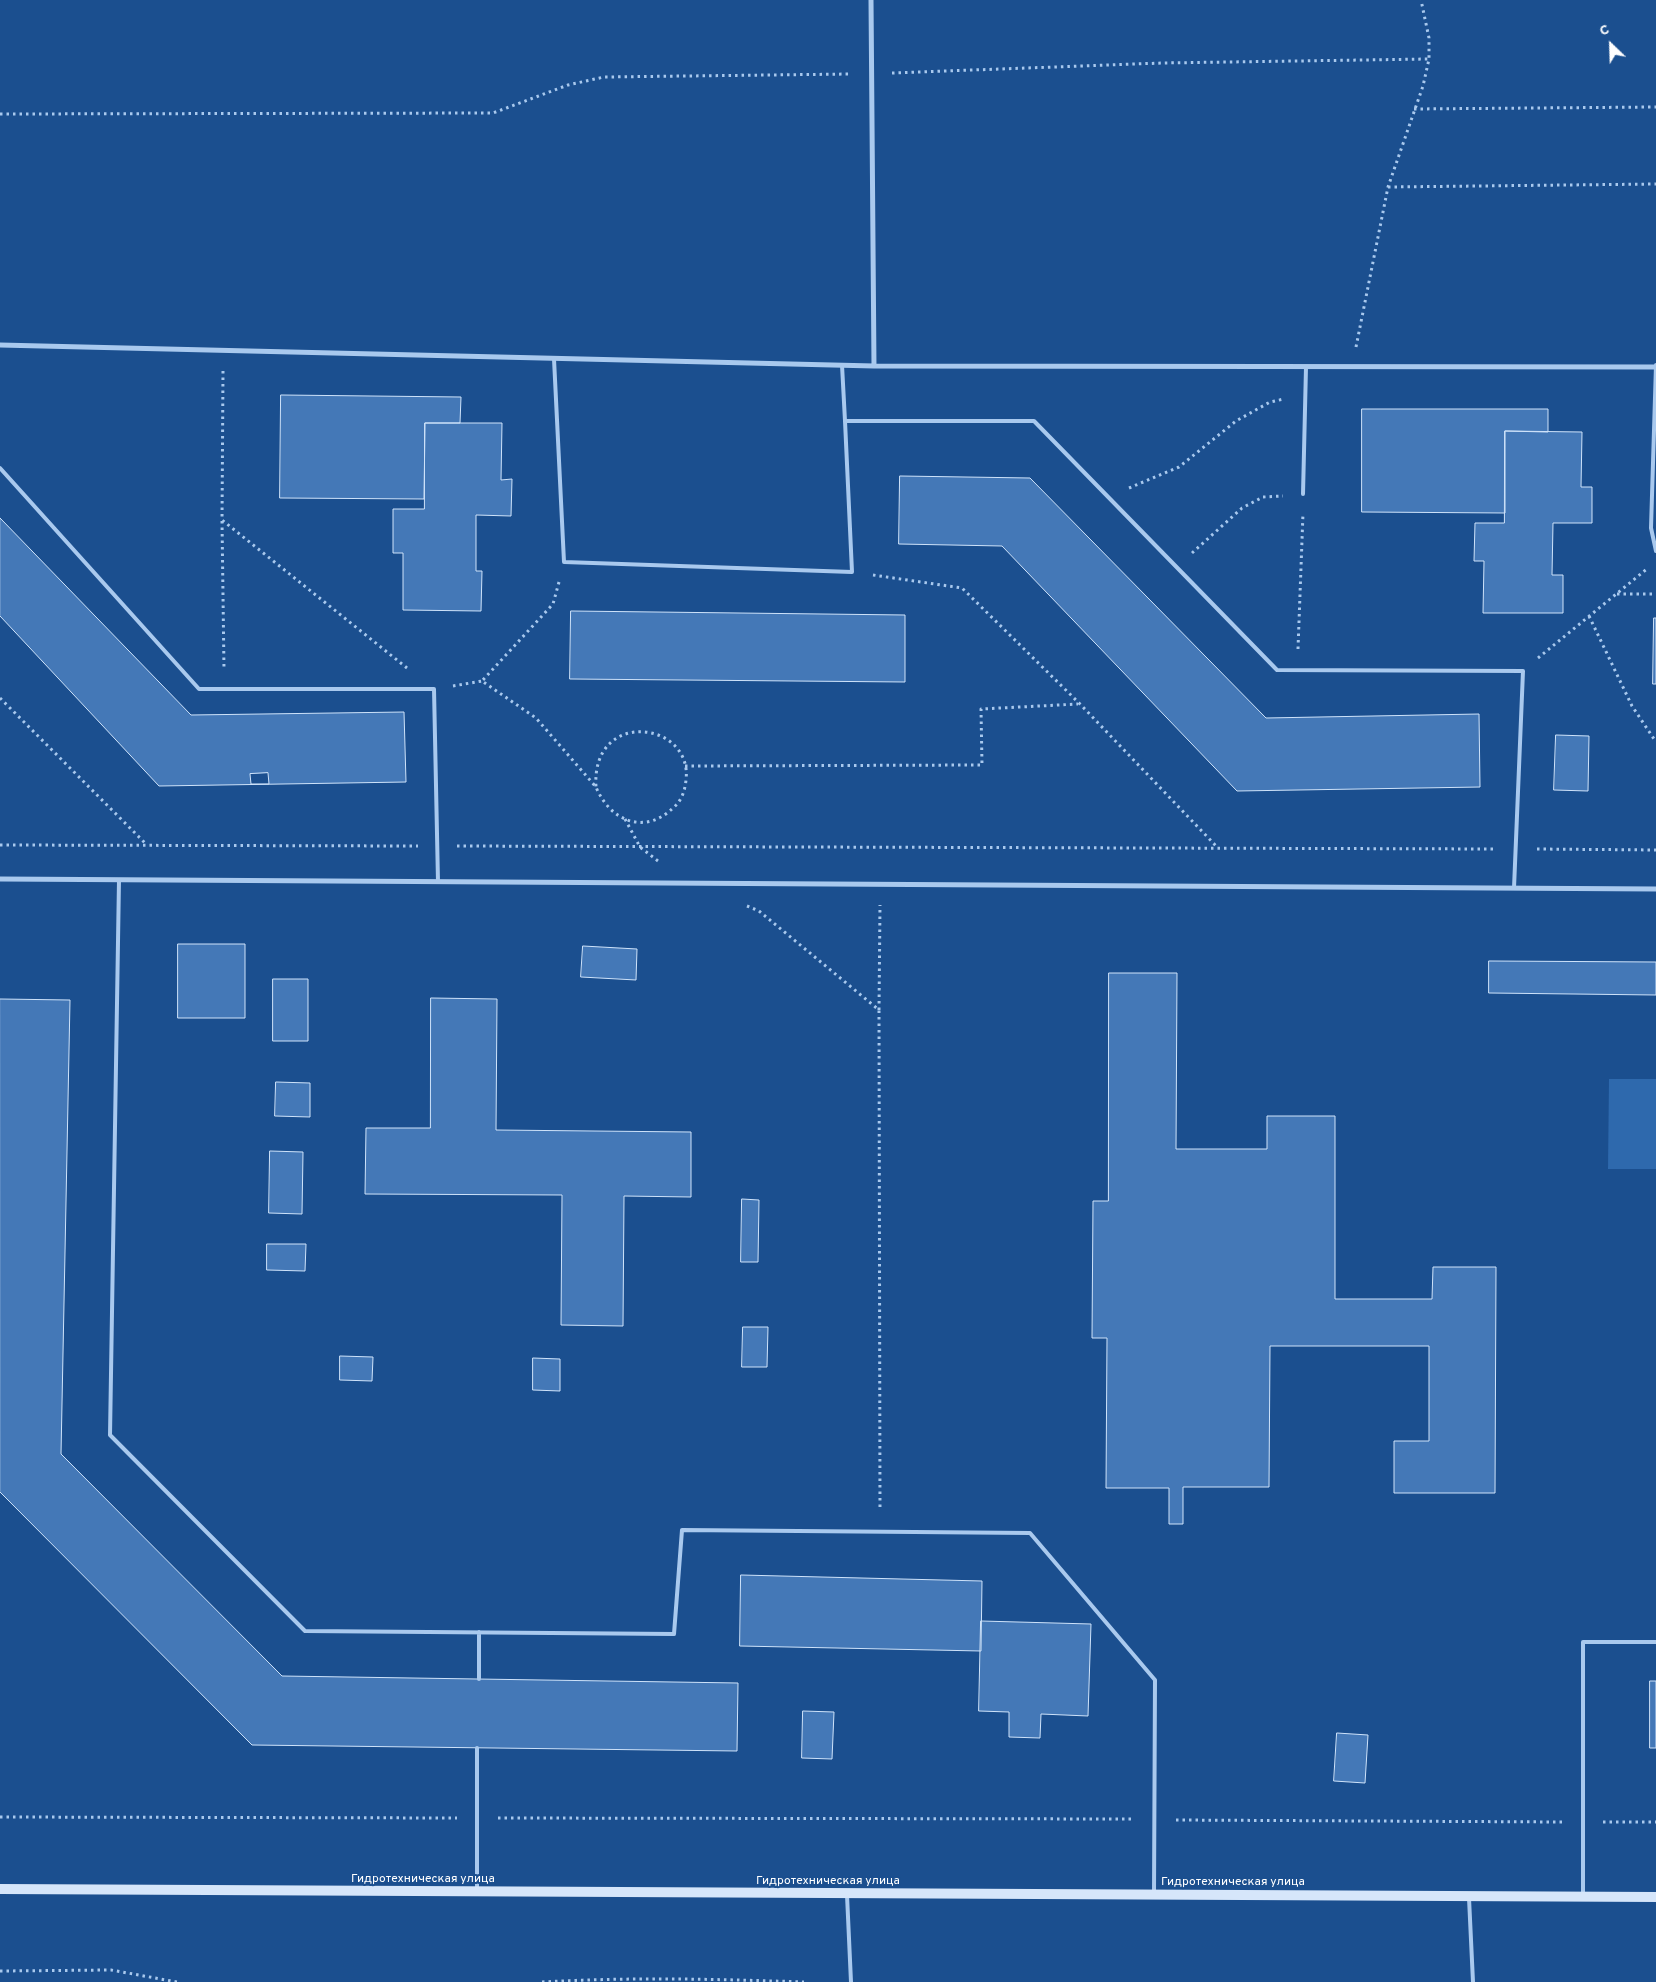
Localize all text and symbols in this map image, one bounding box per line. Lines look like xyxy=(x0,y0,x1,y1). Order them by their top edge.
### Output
north arrow xyxy=(1586,20,1636,70)
text: С xyxy=(1597,21,1612,40)
street label: Гидротехническая улица xyxy=(351,1873,495,1887)
street label: Гидротехническая улица xyxy=(756,1875,900,1889)
street label: Гидротехническая улица xyxy=(1161,1876,1305,1890)

